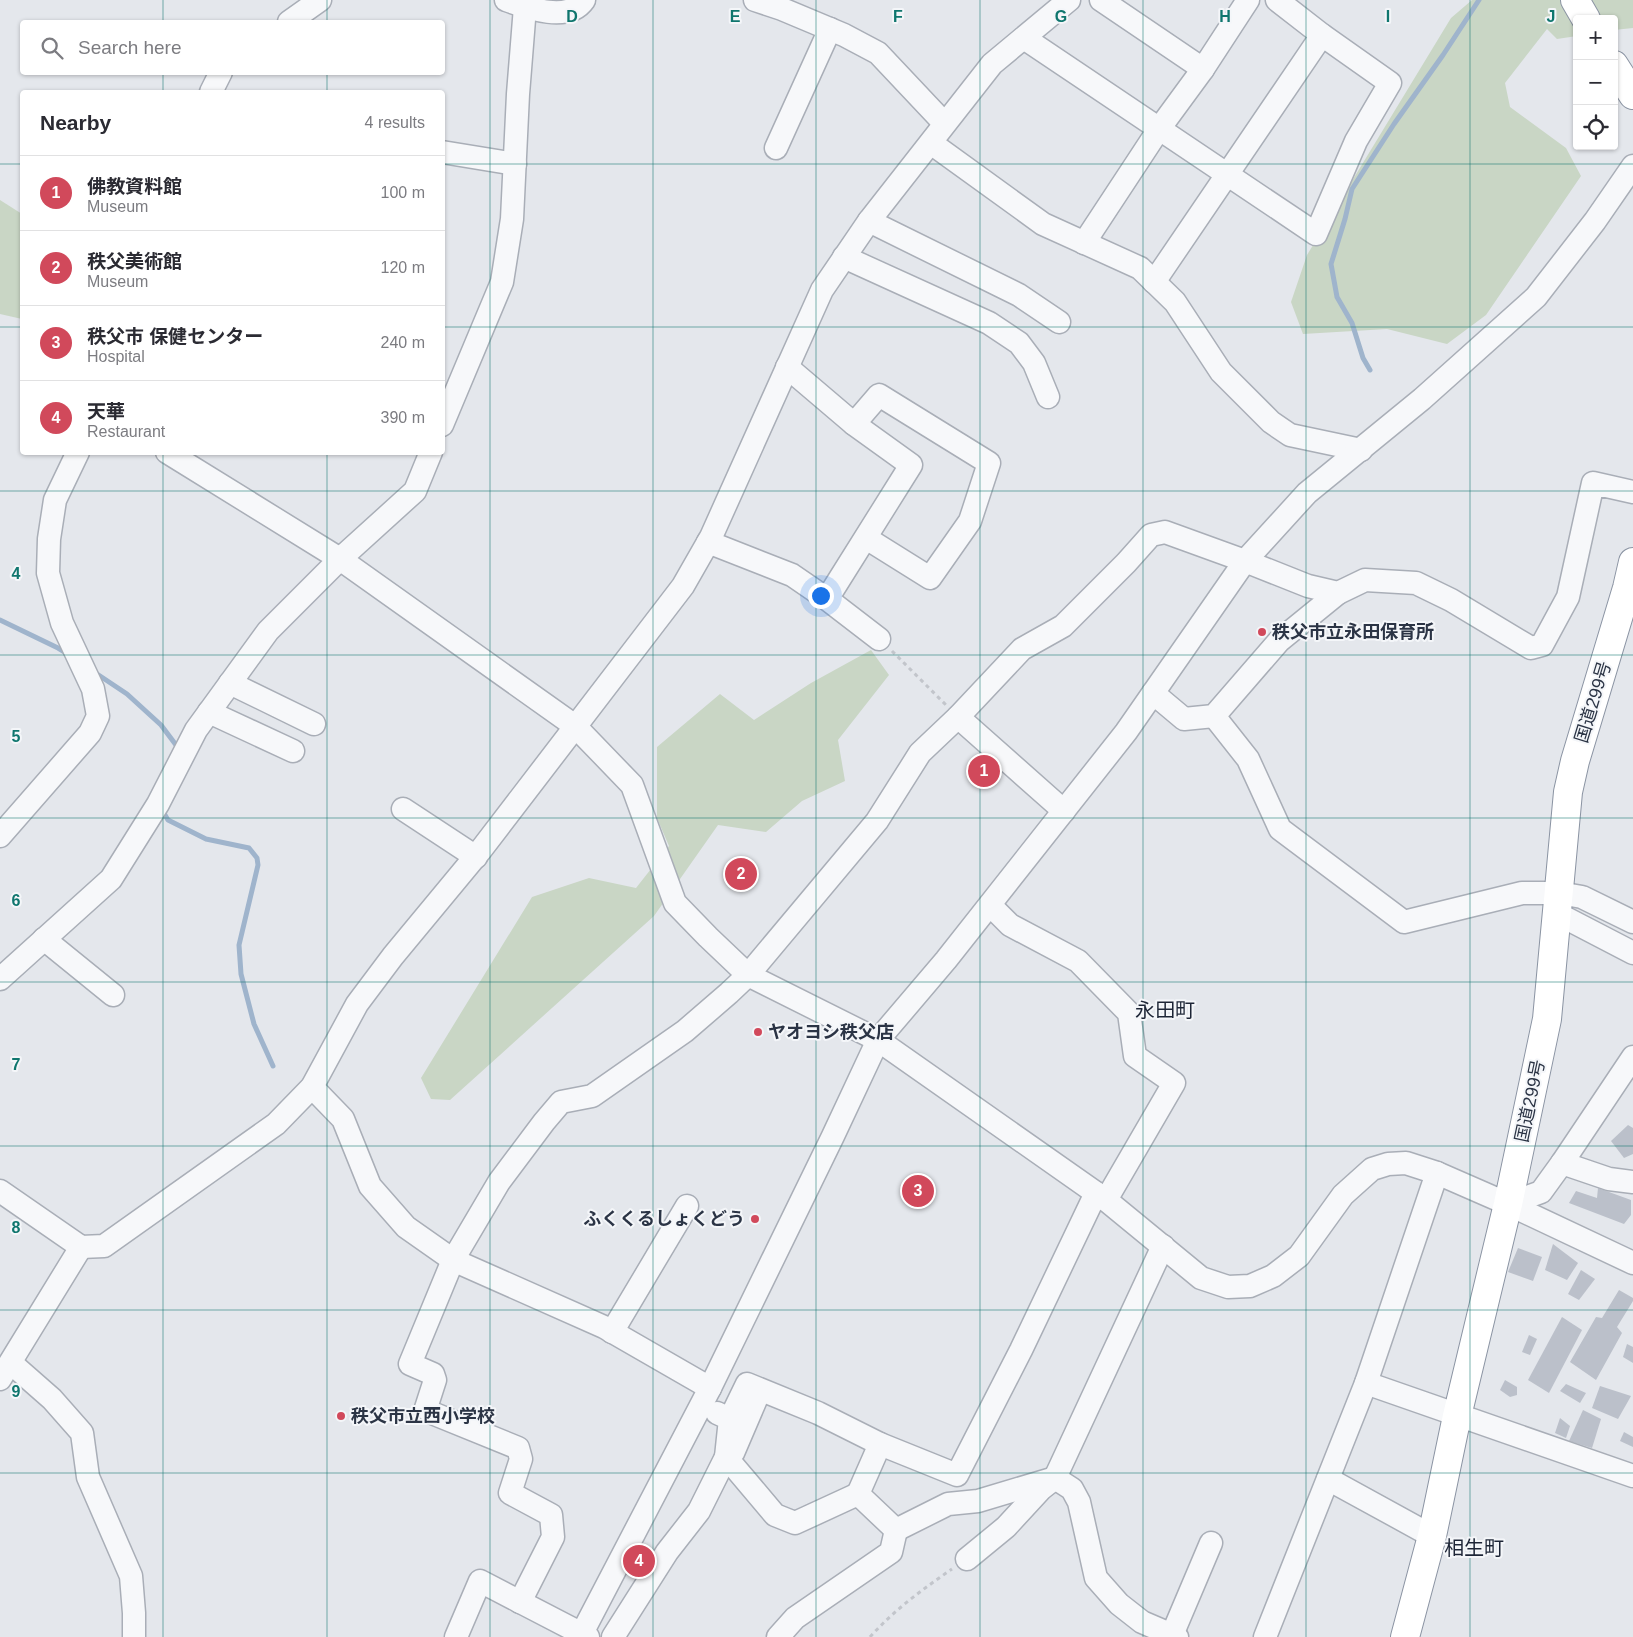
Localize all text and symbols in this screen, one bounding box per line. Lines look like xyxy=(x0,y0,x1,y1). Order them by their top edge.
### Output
text: D xyxy=(566,8,578,25)
text: E xyxy=(730,8,741,25)
text: F xyxy=(893,8,903,25)
text: G xyxy=(1055,8,1067,25)
text: H xyxy=(1219,8,1231,25)
text: I xyxy=(1386,8,1390,25)
text: J xyxy=(1547,8,1555,25)
map controls xyxy=(1573,15,1618,150)
button: + xyxy=(1573,15,1618,60)
search box xyxy=(20,20,445,75)
icon: search xyxy=(38,34,66,62)
text: Search here xyxy=(78,37,182,58)
button: − xyxy=(1573,60,1618,105)
button: locate xyxy=(1573,105,1618,150)
text: Nearby xyxy=(40,111,111,134)
text: 4 results xyxy=(365,114,425,131)
text: 佛教資料館 xyxy=(87,176,182,197)
text: 1 xyxy=(52,184,60,201)
text: 100 m xyxy=(381,184,425,201)
text: Museum xyxy=(87,198,148,215)
text: 秩父美術館 xyxy=(87,251,182,272)
text: 2 xyxy=(52,259,60,276)
text: 120 m xyxy=(381,259,425,276)
text: Museum xyxy=(87,273,148,290)
text: 秩父市 保健センター xyxy=(87,326,263,347)
text: 3 xyxy=(52,334,60,351)
text: 240 m xyxy=(381,334,425,351)
text: Hospital xyxy=(87,348,145,365)
text: 天華 xyxy=(87,401,125,422)
text: 4 xyxy=(52,409,60,426)
text: 390 m xyxy=(381,409,425,426)
text: Restaurant xyxy=(87,423,165,440)
text: 4 xyxy=(12,565,21,582)
your location xyxy=(808,583,834,609)
place label: 秩父市立永田保育所 xyxy=(1272,622,1434,642)
marker: 秩父市立永田保育所 xyxy=(1256,626,1268,638)
street label: 国道299号 xyxy=(1571,659,1615,745)
text: 5 xyxy=(12,728,21,745)
pin: 1 xyxy=(968,752,1000,790)
pin: 2 xyxy=(725,855,757,893)
text: 6 xyxy=(12,892,21,909)
district label: 永田町 xyxy=(1135,999,1195,1021)
place label: ヤオヨシ秩父店 xyxy=(768,1022,894,1042)
marker: ヤオヨシ秩父店 xyxy=(752,1026,764,1038)
text: 7 xyxy=(12,1056,21,1073)
street label: 国道299号 xyxy=(1511,1058,1549,1144)
pin: 3 xyxy=(902,1172,934,1210)
place label: ふくくるしょくどう xyxy=(583,1209,745,1229)
marker: ふくくるしょくどう xyxy=(749,1213,761,1225)
text: 8 xyxy=(12,1219,21,1236)
text: 9 xyxy=(12,1383,21,1400)
place label: 秩父市立西小学校 xyxy=(351,1406,495,1426)
marker: 秩父市立西小学校 xyxy=(335,1410,347,1422)
district label: 相生町 xyxy=(1444,1537,1504,1559)
pin: 4 xyxy=(623,1542,655,1580)

